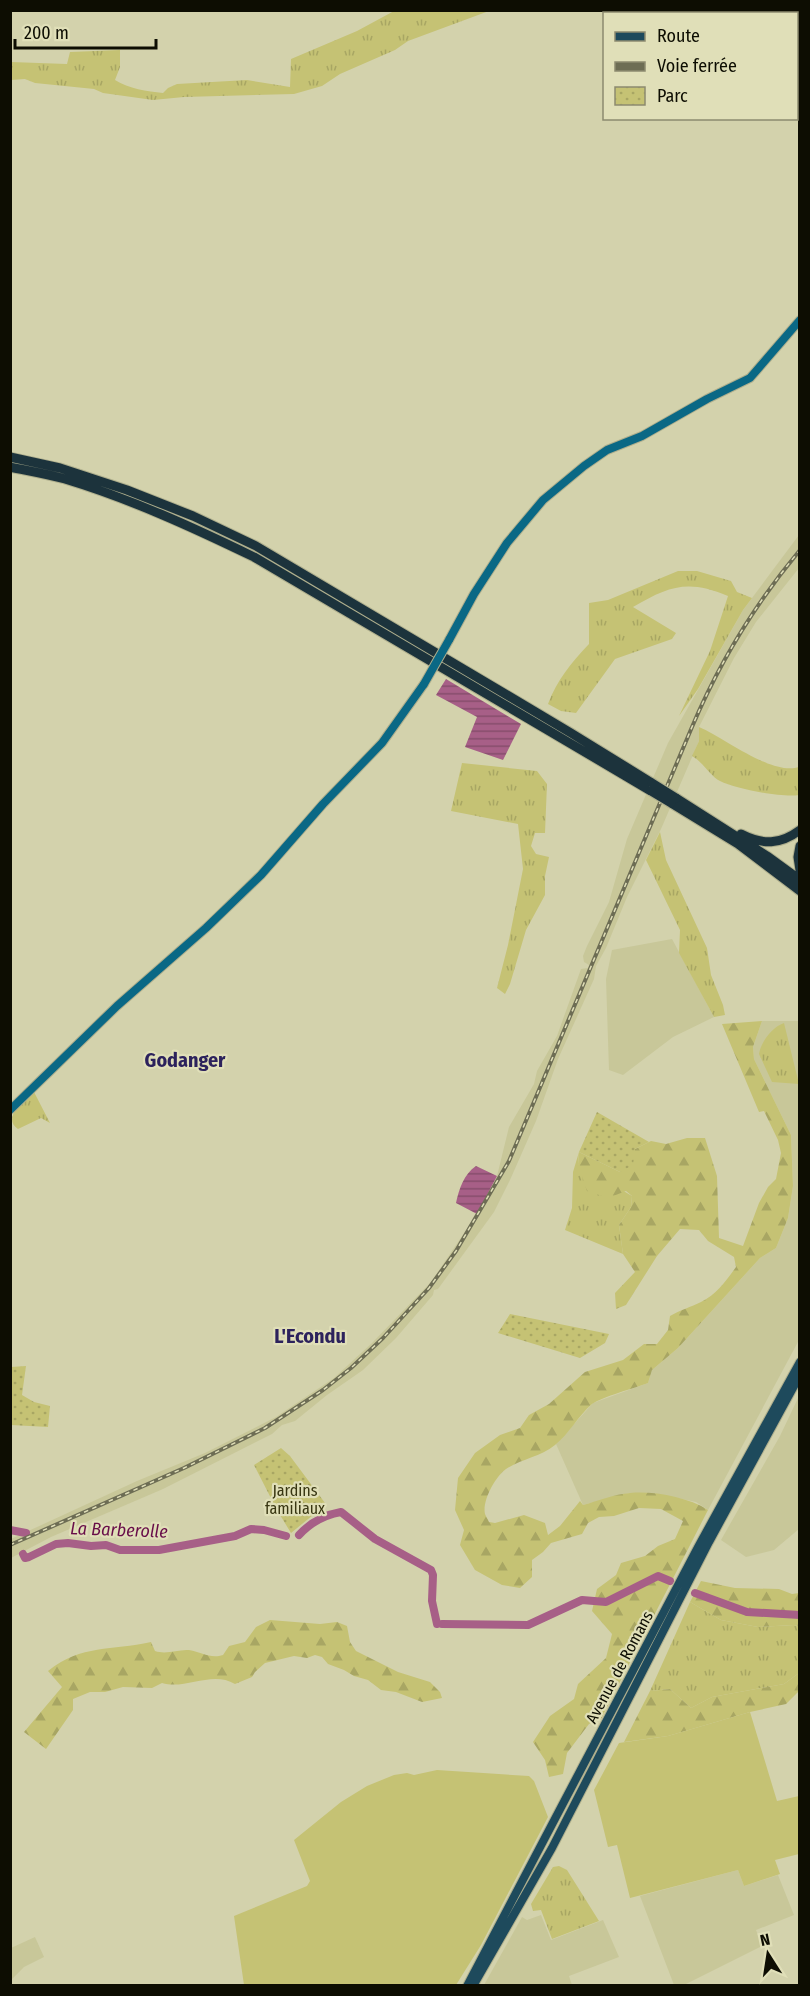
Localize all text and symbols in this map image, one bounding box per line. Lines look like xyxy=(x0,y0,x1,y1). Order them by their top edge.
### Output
scale bar xyxy=(15,12,156,50)
legend xyxy=(603,12,798,120)
text: 200 m xyxy=(24,22,69,44)
text: Route xyxy=(657,25,700,47)
text: Voie ferrée xyxy=(657,55,737,77)
text: Parc xyxy=(657,85,688,107)
district label: Godanger xyxy=(145,1048,226,1072)
district label: L'Econdu xyxy=(274,1324,346,1348)
park label: Jardins familiaux xyxy=(265,1481,325,1518)
water label: La Barberolle xyxy=(70,1517,169,1543)
street label: Avenue de Romans xyxy=(582,1608,657,1727)
north arrow xyxy=(738,1924,798,1984)
text: N xyxy=(758,1930,772,1950)

